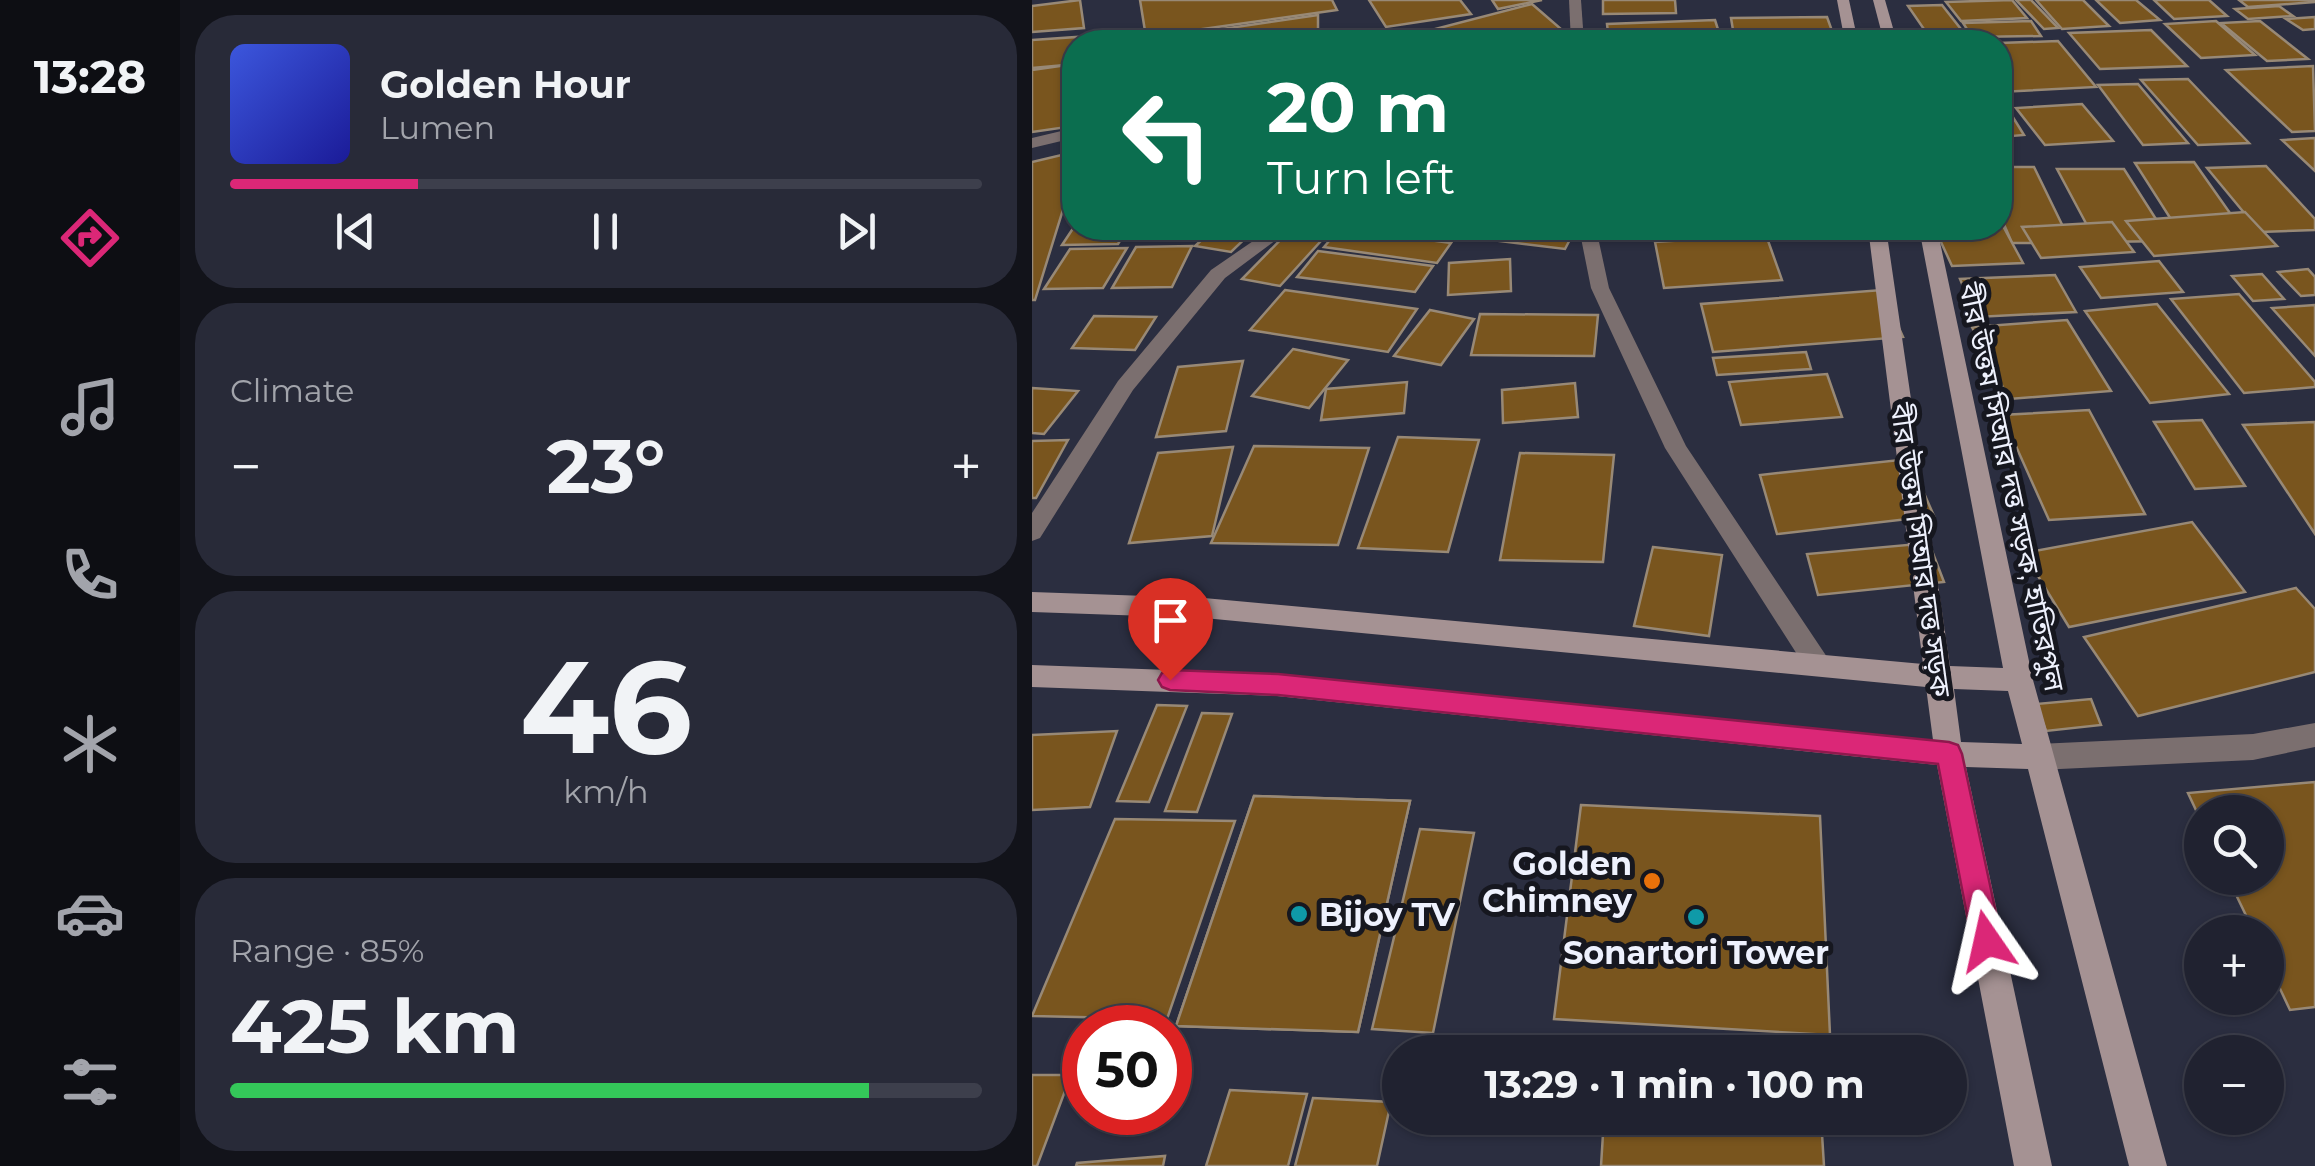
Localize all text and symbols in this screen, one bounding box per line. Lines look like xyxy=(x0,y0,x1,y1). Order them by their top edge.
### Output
text: 13:28 xyxy=(34,49,146,104)
text: Golden Hour xyxy=(380,61,631,108)
text: 20 m xyxy=(1267,64,1449,150)
icon: left xyxy=(1102,70,1232,200)
text: Lumen xyxy=(380,108,495,147)
text: Turn left xyxy=(1267,150,1455,205)
icon: directions xyxy=(55,203,125,273)
icon: previous xyxy=(328,204,383,259)
icon: pause xyxy=(578,204,633,259)
icon: next xyxy=(829,204,884,259)
street label: বীর উত্তম সিআর দত্ত সড়ক, হাতিরপুল xyxy=(1952,279,2072,695)
text: Climate xyxy=(230,371,354,410)
icon: music xyxy=(55,372,125,442)
street label: বীর উত্তম সিআর দত্ত সড়ক xyxy=(1883,400,1959,700)
text: 23° xyxy=(547,420,665,512)
text: − xyxy=(230,433,262,500)
text: + xyxy=(950,433,982,500)
icon: phone xyxy=(55,540,125,610)
pin xyxy=(1128,578,1213,681)
icon: arrive xyxy=(1143,593,1198,648)
text: 46 xyxy=(520,627,692,786)
icon: climate xyxy=(55,709,125,779)
text: km/h xyxy=(563,772,649,811)
map controls xyxy=(2184,795,2284,1135)
button: search xyxy=(2184,795,2284,895)
place label: Golden Chimney xyxy=(1482,844,1633,920)
marker: Golden Chimney xyxy=(1641,870,1663,892)
icon: car xyxy=(55,878,125,948)
position arrow xyxy=(1935,889,2039,993)
place label: Bijoy TV xyxy=(1319,895,1456,934)
marker: Bijoy TV xyxy=(1288,903,1310,925)
marker: Sonartori Tower xyxy=(1685,906,1707,928)
button: + xyxy=(2184,915,2284,1015)
text: Range · 85% xyxy=(230,931,424,970)
place label: Sonartori Tower xyxy=(1563,933,1829,972)
text: 425 km xyxy=(230,980,519,1072)
speed limit sign: 50 xyxy=(1062,1005,1192,1135)
button: − xyxy=(2184,1035,2284,1135)
icon: filters xyxy=(55,1047,125,1117)
text: 13:29 · 1 min · 100 m xyxy=(1484,1061,1865,1108)

